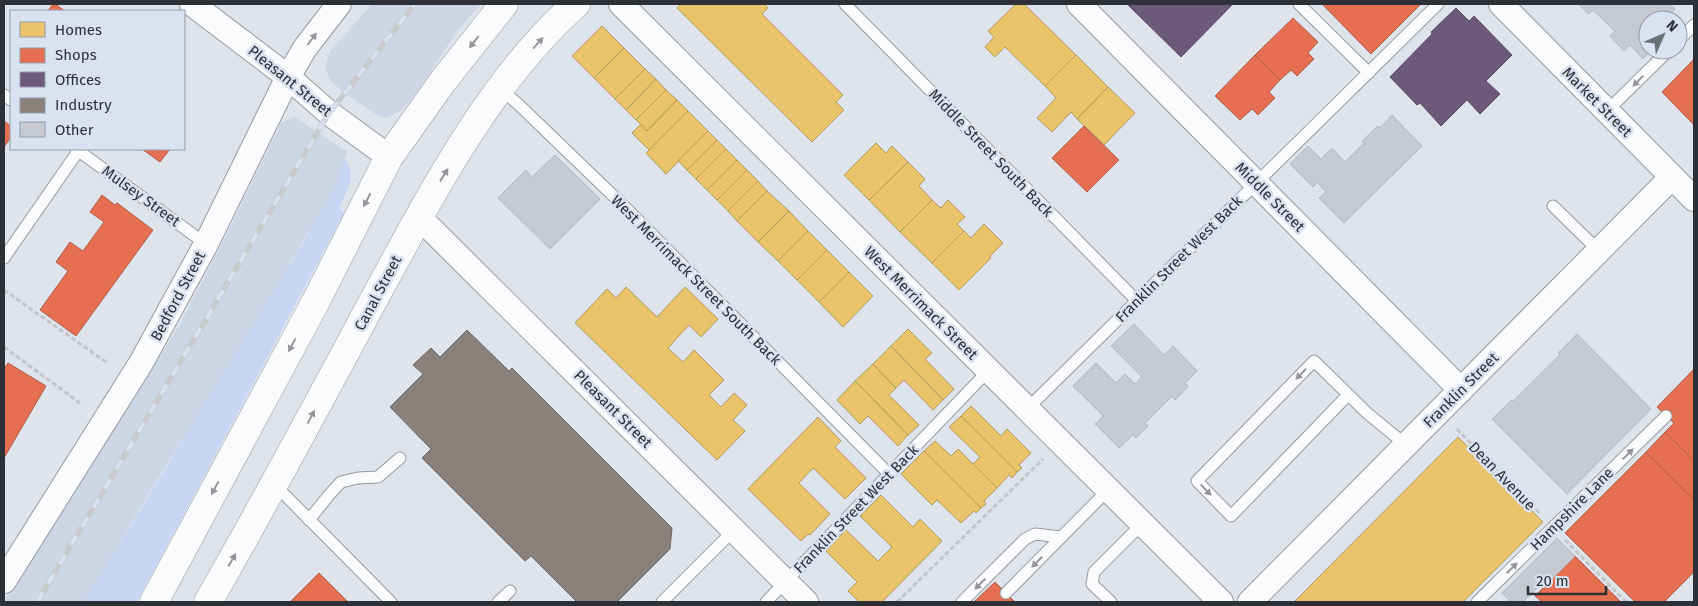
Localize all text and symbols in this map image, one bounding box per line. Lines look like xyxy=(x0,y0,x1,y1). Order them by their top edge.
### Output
legend xyxy=(10,10,185,150)
north arrow xyxy=(1638,10,1688,60)
text: N xyxy=(1663,17,1681,35)
text: Homes xyxy=(55,21,102,39)
one-way arrow xyxy=(307,32,317,46)
one-way arrow xyxy=(468,35,479,48)
one-way arrow xyxy=(532,37,544,49)
street label: Pleasant Street xyxy=(244,42,336,121)
text: Shops xyxy=(55,46,97,64)
street label: Market Street xyxy=(1558,63,1636,141)
text: Offices xyxy=(55,71,101,89)
one-way arrow xyxy=(1632,75,1644,87)
street label: Middle Street South Back xyxy=(925,85,1057,221)
text: Industry xyxy=(55,96,112,114)
text: Other xyxy=(55,121,94,139)
street label: Middle Street xyxy=(1231,158,1309,236)
street label: Mulsey Street xyxy=(99,162,184,231)
one-way arrow xyxy=(440,169,449,182)
street label: West Merrimack Street South Back xyxy=(607,191,785,369)
street label: Franklin Street West Back xyxy=(1112,192,1246,326)
one-way arrow xyxy=(363,193,371,207)
street label: West Merrimack Street xyxy=(861,243,982,364)
street label: Bedford Street xyxy=(147,248,209,344)
street label: Canal Street xyxy=(351,252,406,334)
one-way arrow xyxy=(288,337,296,352)
street label: Franklin Street xyxy=(1420,348,1503,431)
street label: Pleasant Street xyxy=(570,366,656,452)
one-way arrow xyxy=(1295,368,1307,380)
one-way arrow xyxy=(306,411,315,424)
street label: Dean Avenue xyxy=(1465,438,1539,514)
street label: Franklin Street West Back xyxy=(790,441,922,577)
one-way arrow xyxy=(1622,448,1634,460)
street label: Hampshire Lane xyxy=(1527,464,1617,554)
one-way arrow xyxy=(211,480,219,495)
one-way arrow xyxy=(1200,484,1212,496)
one-way arrow xyxy=(228,553,237,567)
one-way arrow xyxy=(1031,556,1043,568)
one-way arrow xyxy=(1506,562,1518,574)
scale bar xyxy=(1528,564,1606,596)
text: 20 m xyxy=(1536,572,1569,590)
one-way arrow xyxy=(974,578,986,590)

